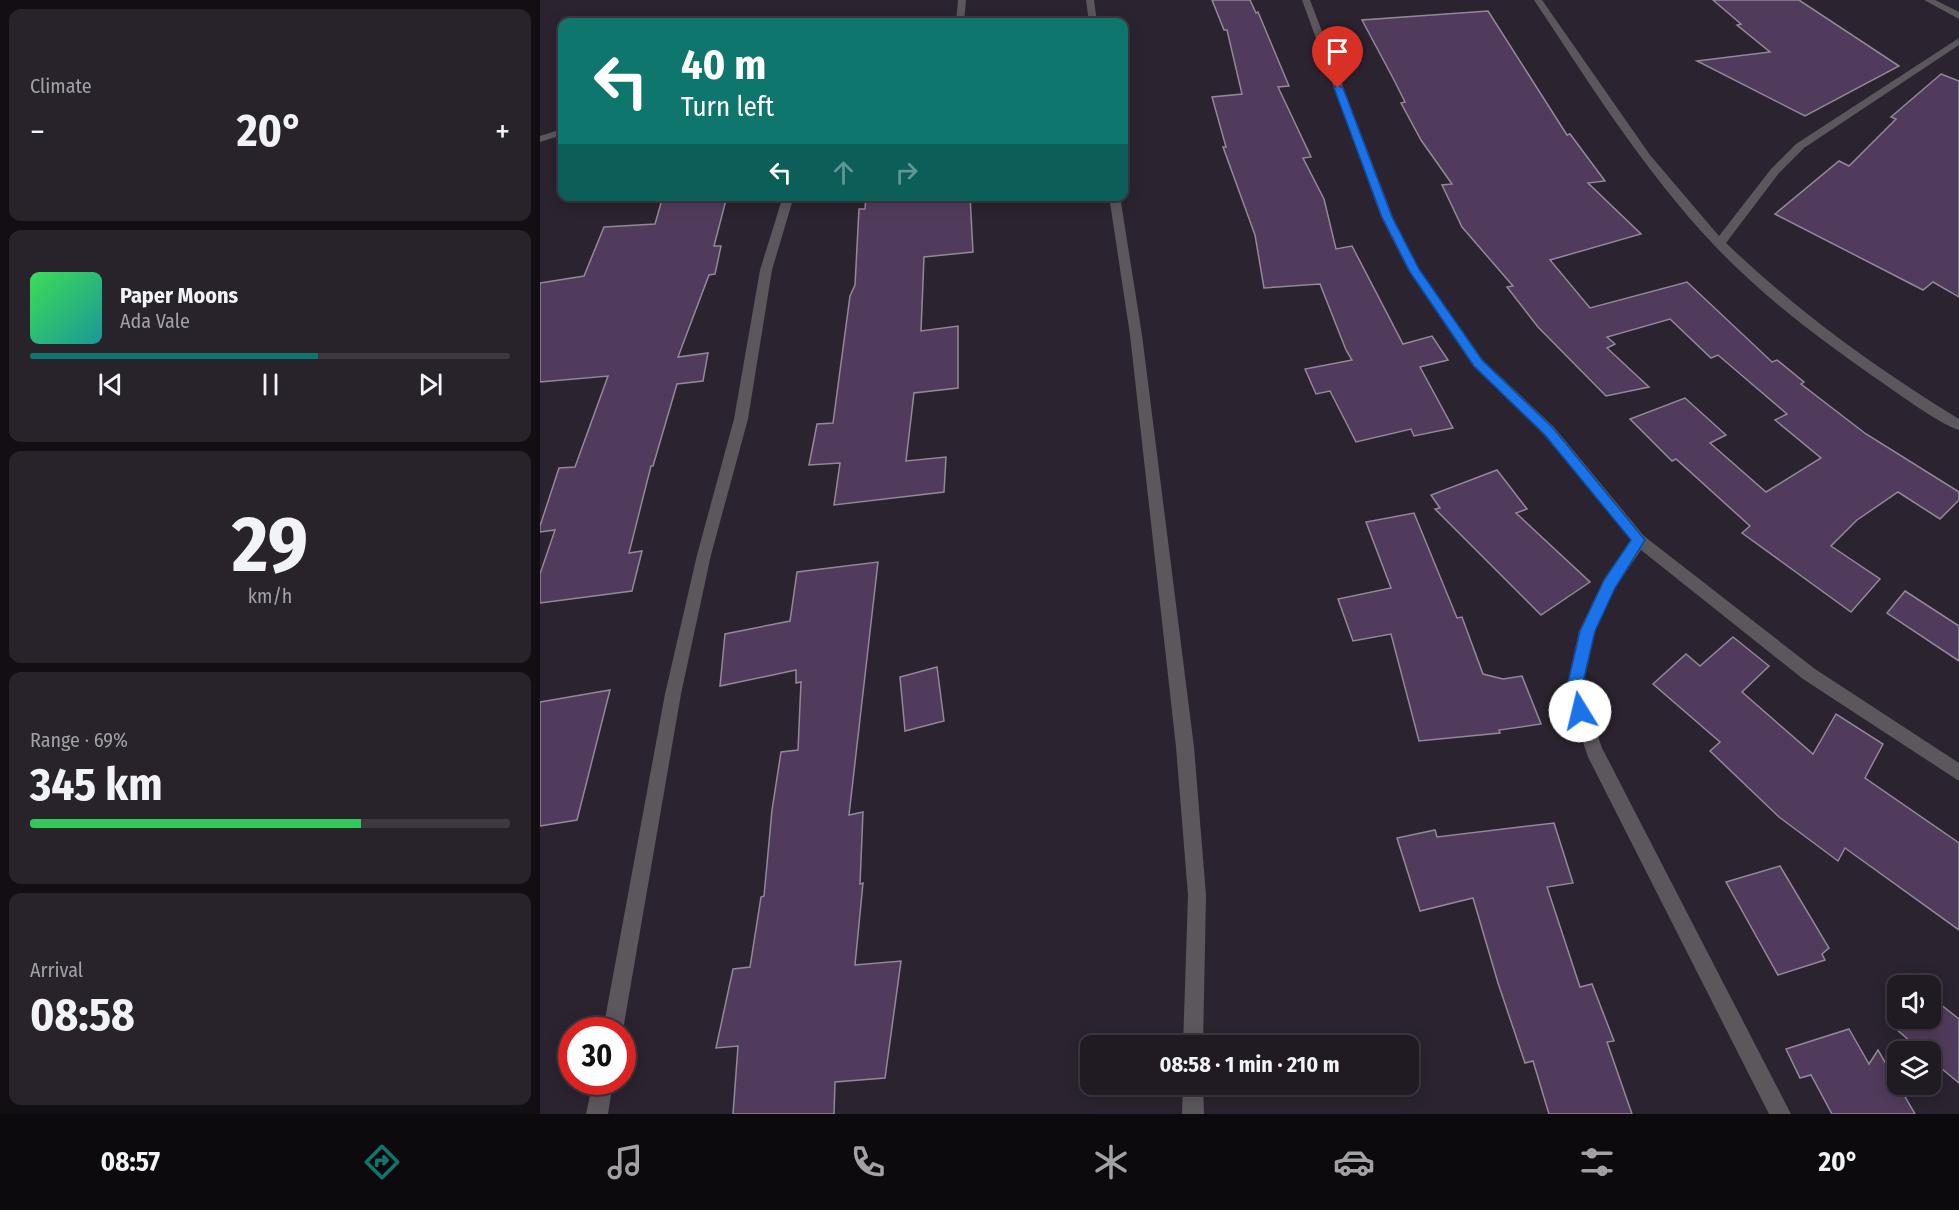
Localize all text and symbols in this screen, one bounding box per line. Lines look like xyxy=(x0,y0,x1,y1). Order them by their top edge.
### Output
pin xyxy=(1312,26,1363,88)
icon: arrive xyxy=(1321,35,1354,68)
text: 40 m xyxy=(681,40,766,90)
icon: left xyxy=(582,42,660,120)
text: Climate xyxy=(30,74,92,98)
text: Turn left xyxy=(681,91,774,123)
text: 20° xyxy=(237,104,303,158)
text: − xyxy=(30,112,45,152)
text: + xyxy=(495,112,510,152)
icon: left xyxy=(764,156,797,189)
icon: ahead xyxy=(827,156,860,189)
icon: right xyxy=(890,156,923,189)
text: Paper Moons xyxy=(120,282,238,309)
text: Ada Vale xyxy=(120,309,190,333)
icon: previous xyxy=(94,368,127,401)
icon: pause xyxy=(254,368,287,401)
icon: next xyxy=(414,368,447,401)
text: 29 xyxy=(232,498,308,592)
text: km/h xyxy=(248,584,292,608)
position arrow xyxy=(1548,679,1612,743)
text: Range · 69% xyxy=(30,728,128,752)
text: 345 km xyxy=(30,758,163,812)
text: Arrival xyxy=(30,958,83,982)
map controls xyxy=(1887,975,1941,1095)
button: sound xyxy=(1887,975,1941,1029)
text: 08:58 xyxy=(30,988,135,1042)
speed limit sign: 30 xyxy=(558,1017,636,1095)
button: layers xyxy=(1887,1041,1941,1095)
text: 08:58 · 1 min · 210 m xyxy=(1159,1051,1340,1078)
icon: directions xyxy=(361,1141,403,1183)
icon: music xyxy=(604,1141,646,1183)
icon: phone xyxy=(847,1141,889,1183)
icon: climate xyxy=(1090,1141,1132,1183)
icon: car xyxy=(1333,1141,1375,1183)
icon: filters xyxy=(1576,1141,1618,1183)
text: 08:57 xyxy=(100,1146,160,1178)
text: 20° xyxy=(1819,1146,1858,1178)

